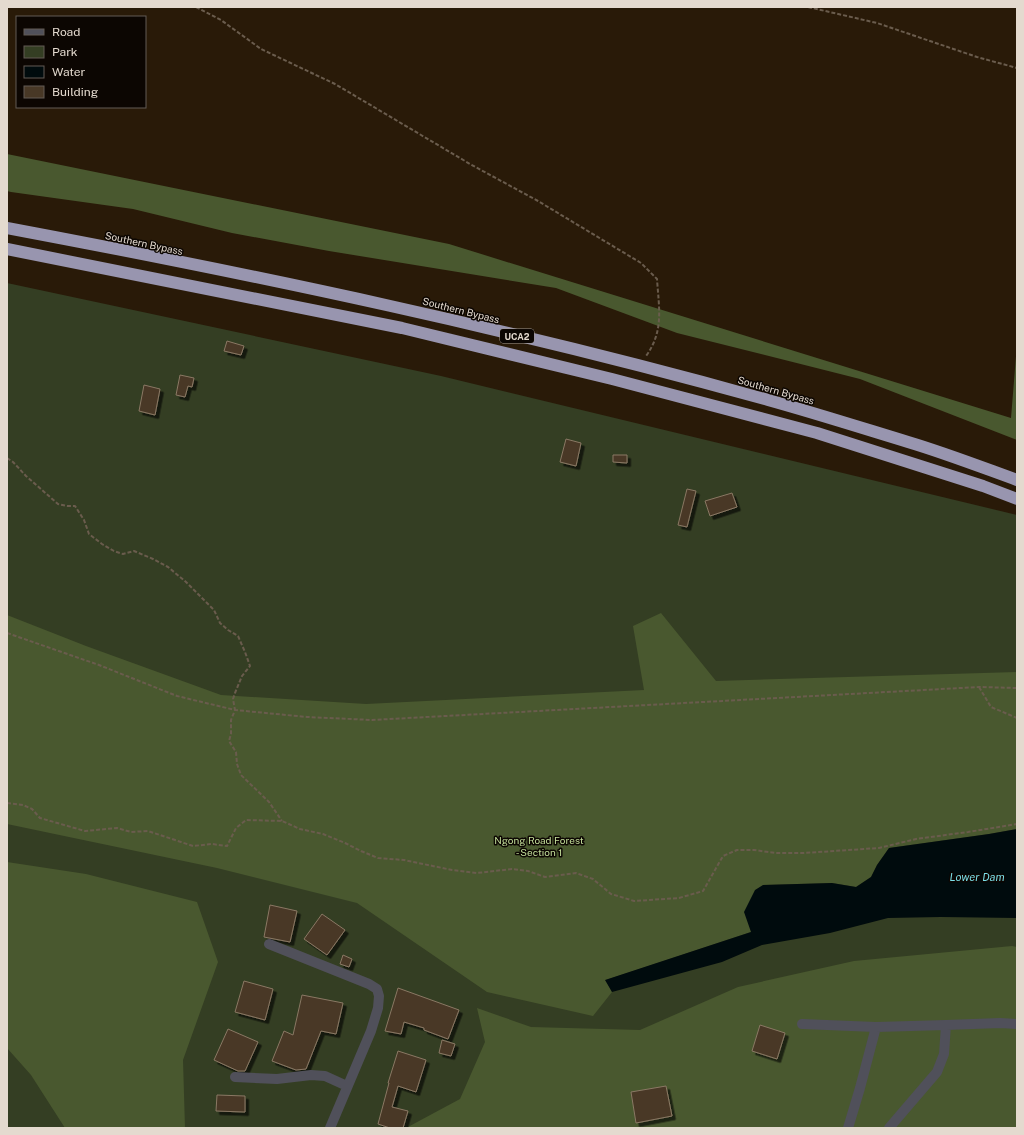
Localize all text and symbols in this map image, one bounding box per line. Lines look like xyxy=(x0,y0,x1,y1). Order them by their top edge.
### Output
legend xyxy=(16,16,146,108)
text: Road xyxy=(52,25,80,39)
text: Park xyxy=(52,45,78,59)
text: Water xyxy=(52,65,86,79)
text: Building xyxy=(52,85,98,99)
street label: Southern Bypass xyxy=(104,229,184,257)
street label: Southern Bypass xyxy=(421,295,501,325)
road number: UCA2 xyxy=(500,329,534,343)
street label: Southern Bypass xyxy=(736,373,816,407)
park label: Ngong Road Forest - Section 1 xyxy=(494,834,584,858)
water label: Lower Dam xyxy=(949,871,1005,883)

